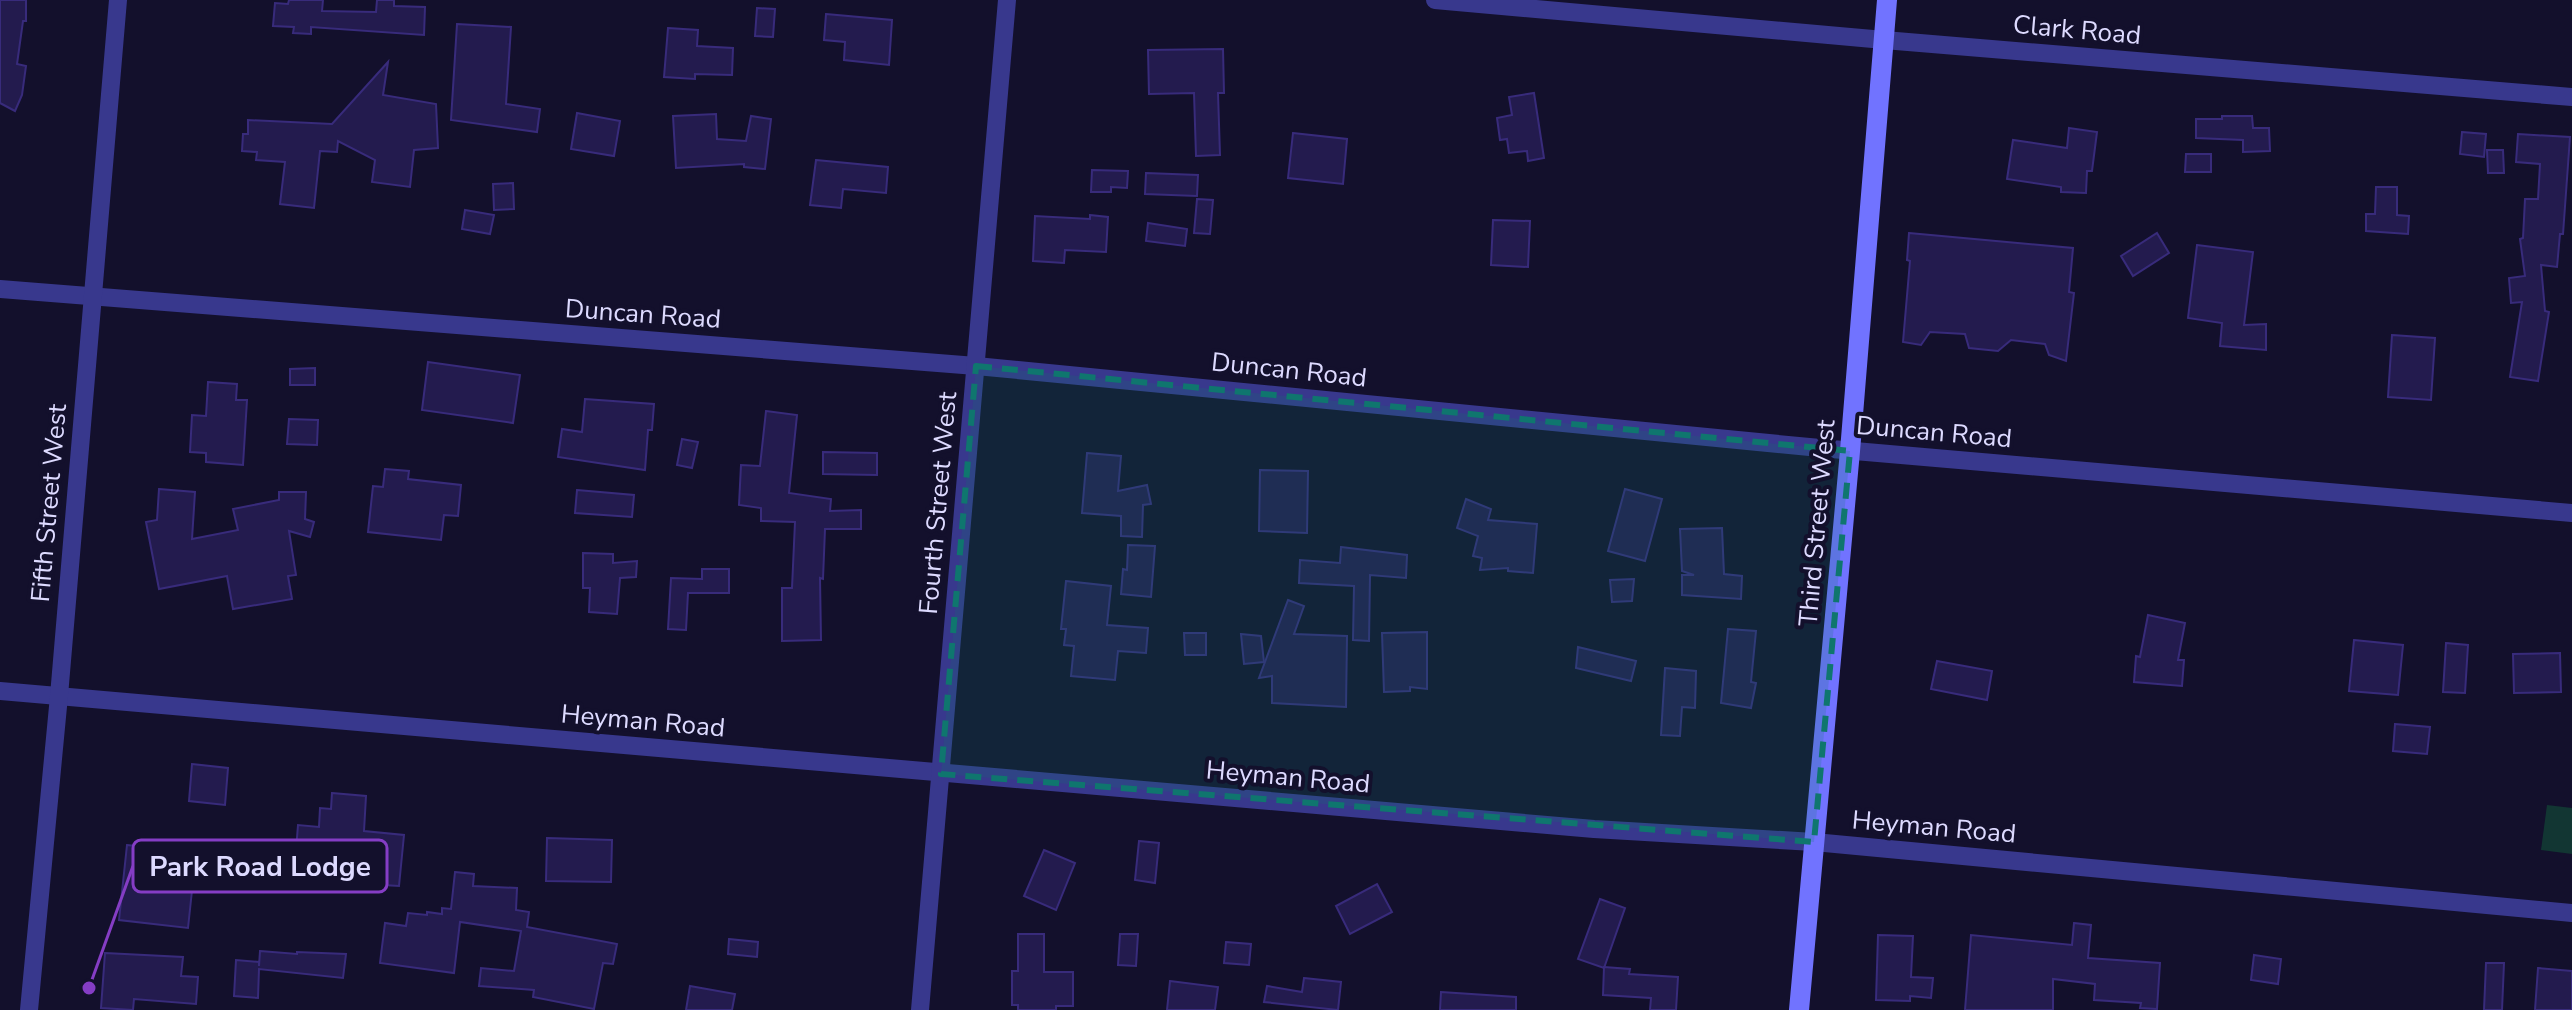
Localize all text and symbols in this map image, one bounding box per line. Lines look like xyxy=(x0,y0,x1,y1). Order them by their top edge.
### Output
street label: Clark Road xyxy=(2011,7,2143,53)
street label: Duncan Road xyxy=(564,291,722,337)
street label: Duncan Road xyxy=(1209,344,1369,396)
street label: Fourth Street West xyxy=(911,389,965,616)
street label: Fifth Street West xyxy=(23,402,75,604)
street label: Duncan Road xyxy=(1855,408,2013,456)
street label: Third Street West xyxy=(1791,417,1844,628)
street label: Heyman Road xyxy=(559,696,727,746)
street label: Heyman Road xyxy=(1204,752,1372,802)
street label: Heyman Road xyxy=(1850,802,2018,852)
callout: Park Road Lodge xyxy=(133,840,387,892)
text: Park Road Lodge xyxy=(149,848,371,886)

